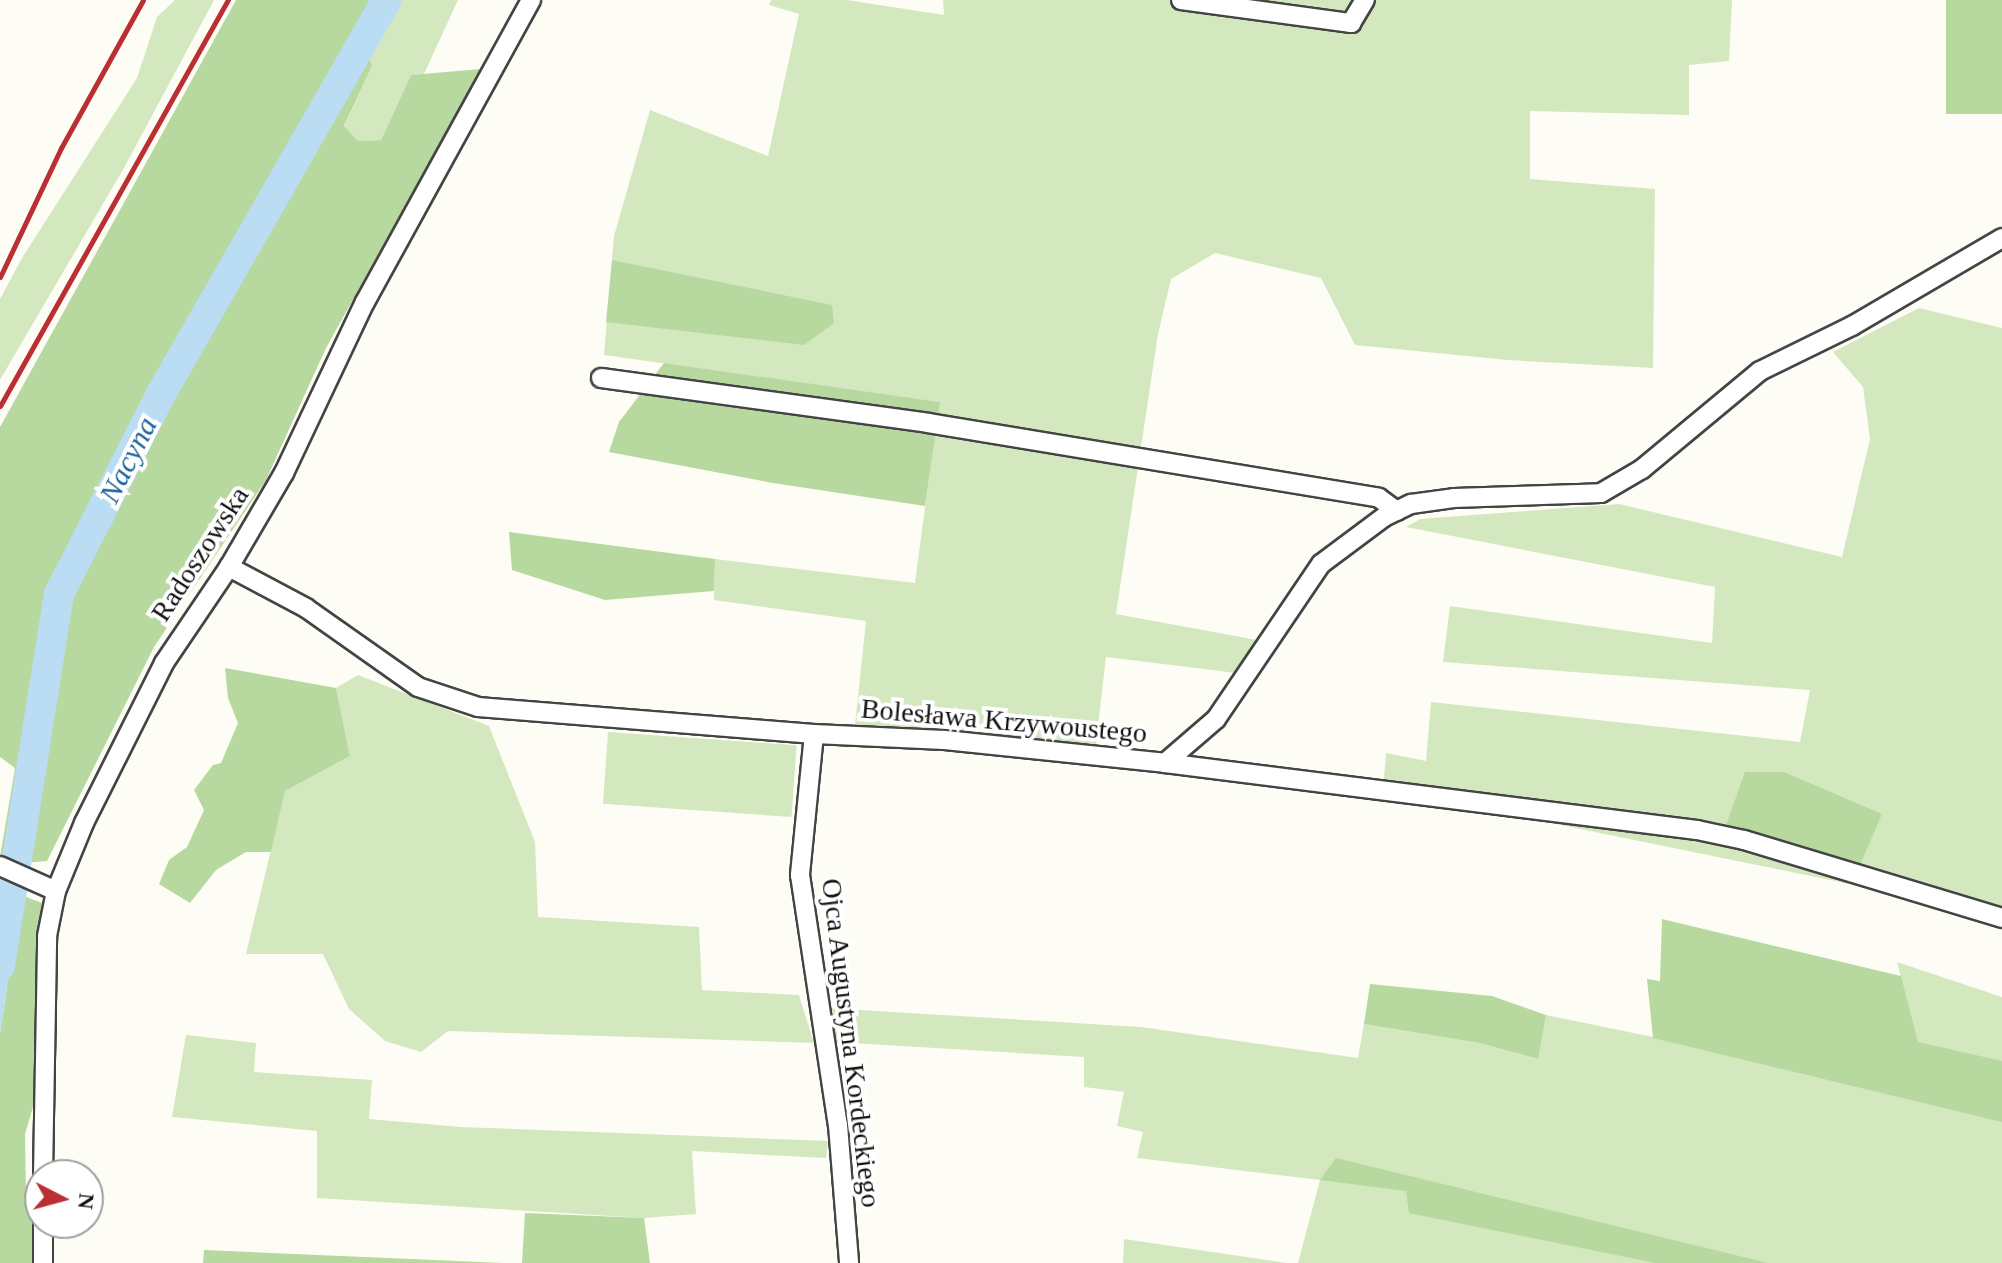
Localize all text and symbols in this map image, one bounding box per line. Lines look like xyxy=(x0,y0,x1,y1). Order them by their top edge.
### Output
water label: Nacyna xyxy=(91,411,165,509)
street label: Radoszowska xyxy=(144,480,256,628)
street label: Bolesława Krzywoustego xyxy=(860,692,1148,750)
street label: Ojca Augustyna Kordeckiego xyxy=(814,876,888,1210)
north arrow xyxy=(24,1159,104,1239)
text: N xyxy=(73,1192,100,1211)

